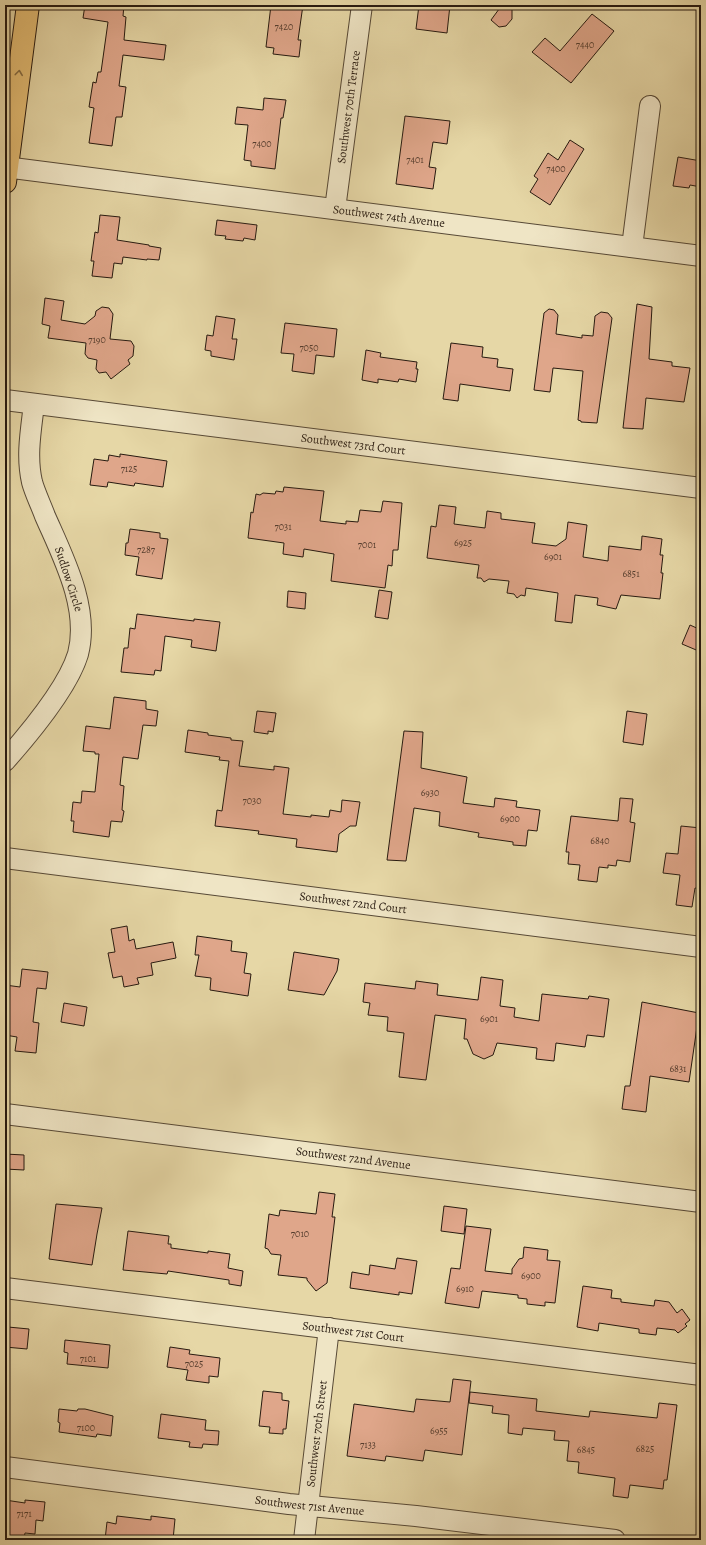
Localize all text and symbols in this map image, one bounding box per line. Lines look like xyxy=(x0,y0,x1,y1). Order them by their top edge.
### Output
house number: 7420 xyxy=(275,20,293,33)
house number: 7440 xyxy=(576,38,594,51)
street label: Southwest 70th Terrace xyxy=(333,49,364,164)
one-way arrow xyxy=(14,70,23,76)
house number: 7400 xyxy=(252,137,272,150)
house number: 7401 xyxy=(406,153,424,166)
house number: 7400 xyxy=(546,162,566,175)
street label: Southwest 74th Avenue xyxy=(332,201,446,231)
house number: 7190 xyxy=(88,333,106,346)
house number: 7050 xyxy=(299,341,319,354)
street label: Southwest 73rd Court xyxy=(300,429,407,459)
house number: 7125 xyxy=(121,462,137,475)
house number: 7031 xyxy=(274,520,292,533)
house number: 6925 xyxy=(454,536,472,549)
house number: 7001 xyxy=(358,538,377,551)
house number: 7287 xyxy=(137,543,156,556)
street label: Sudlow Circle xyxy=(51,544,87,614)
house number: 6901 xyxy=(544,550,563,563)
house number: 6851 xyxy=(622,567,640,580)
house number: 6930 xyxy=(421,786,439,799)
house number: 7030 xyxy=(242,794,262,807)
house number: 6900 xyxy=(500,812,520,825)
house number: 6840 xyxy=(590,834,610,847)
street label: Southwest 72nd Court xyxy=(299,888,408,917)
house number: 6901 xyxy=(480,1012,499,1025)
house number: 6831 xyxy=(669,1062,687,1075)
street label: Southwest 72nd Avenue xyxy=(295,1143,412,1173)
house number: 7010 xyxy=(291,1227,309,1240)
house number: 6900 xyxy=(521,1269,541,1282)
house number: 6910 xyxy=(456,1282,474,1295)
street label: Southwest 71st Court xyxy=(302,1317,405,1346)
house number: 7101 xyxy=(80,1352,97,1365)
house number: 7025 xyxy=(185,1357,203,1370)
street label: Southwest 70th Street xyxy=(302,1379,331,1488)
house number: 7100 xyxy=(77,1421,95,1434)
house number: 6955 xyxy=(430,1424,448,1437)
house number: 7133 xyxy=(360,1438,376,1451)
house number: 6825 xyxy=(636,1442,654,1455)
house number: 6845 xyxy=(577,1443,595,1456)
street label: Southwest 71st Avenue xyxy=(254,1492,365,1519)
house number: 7171 xyxy=(16,1507,32,1520)

